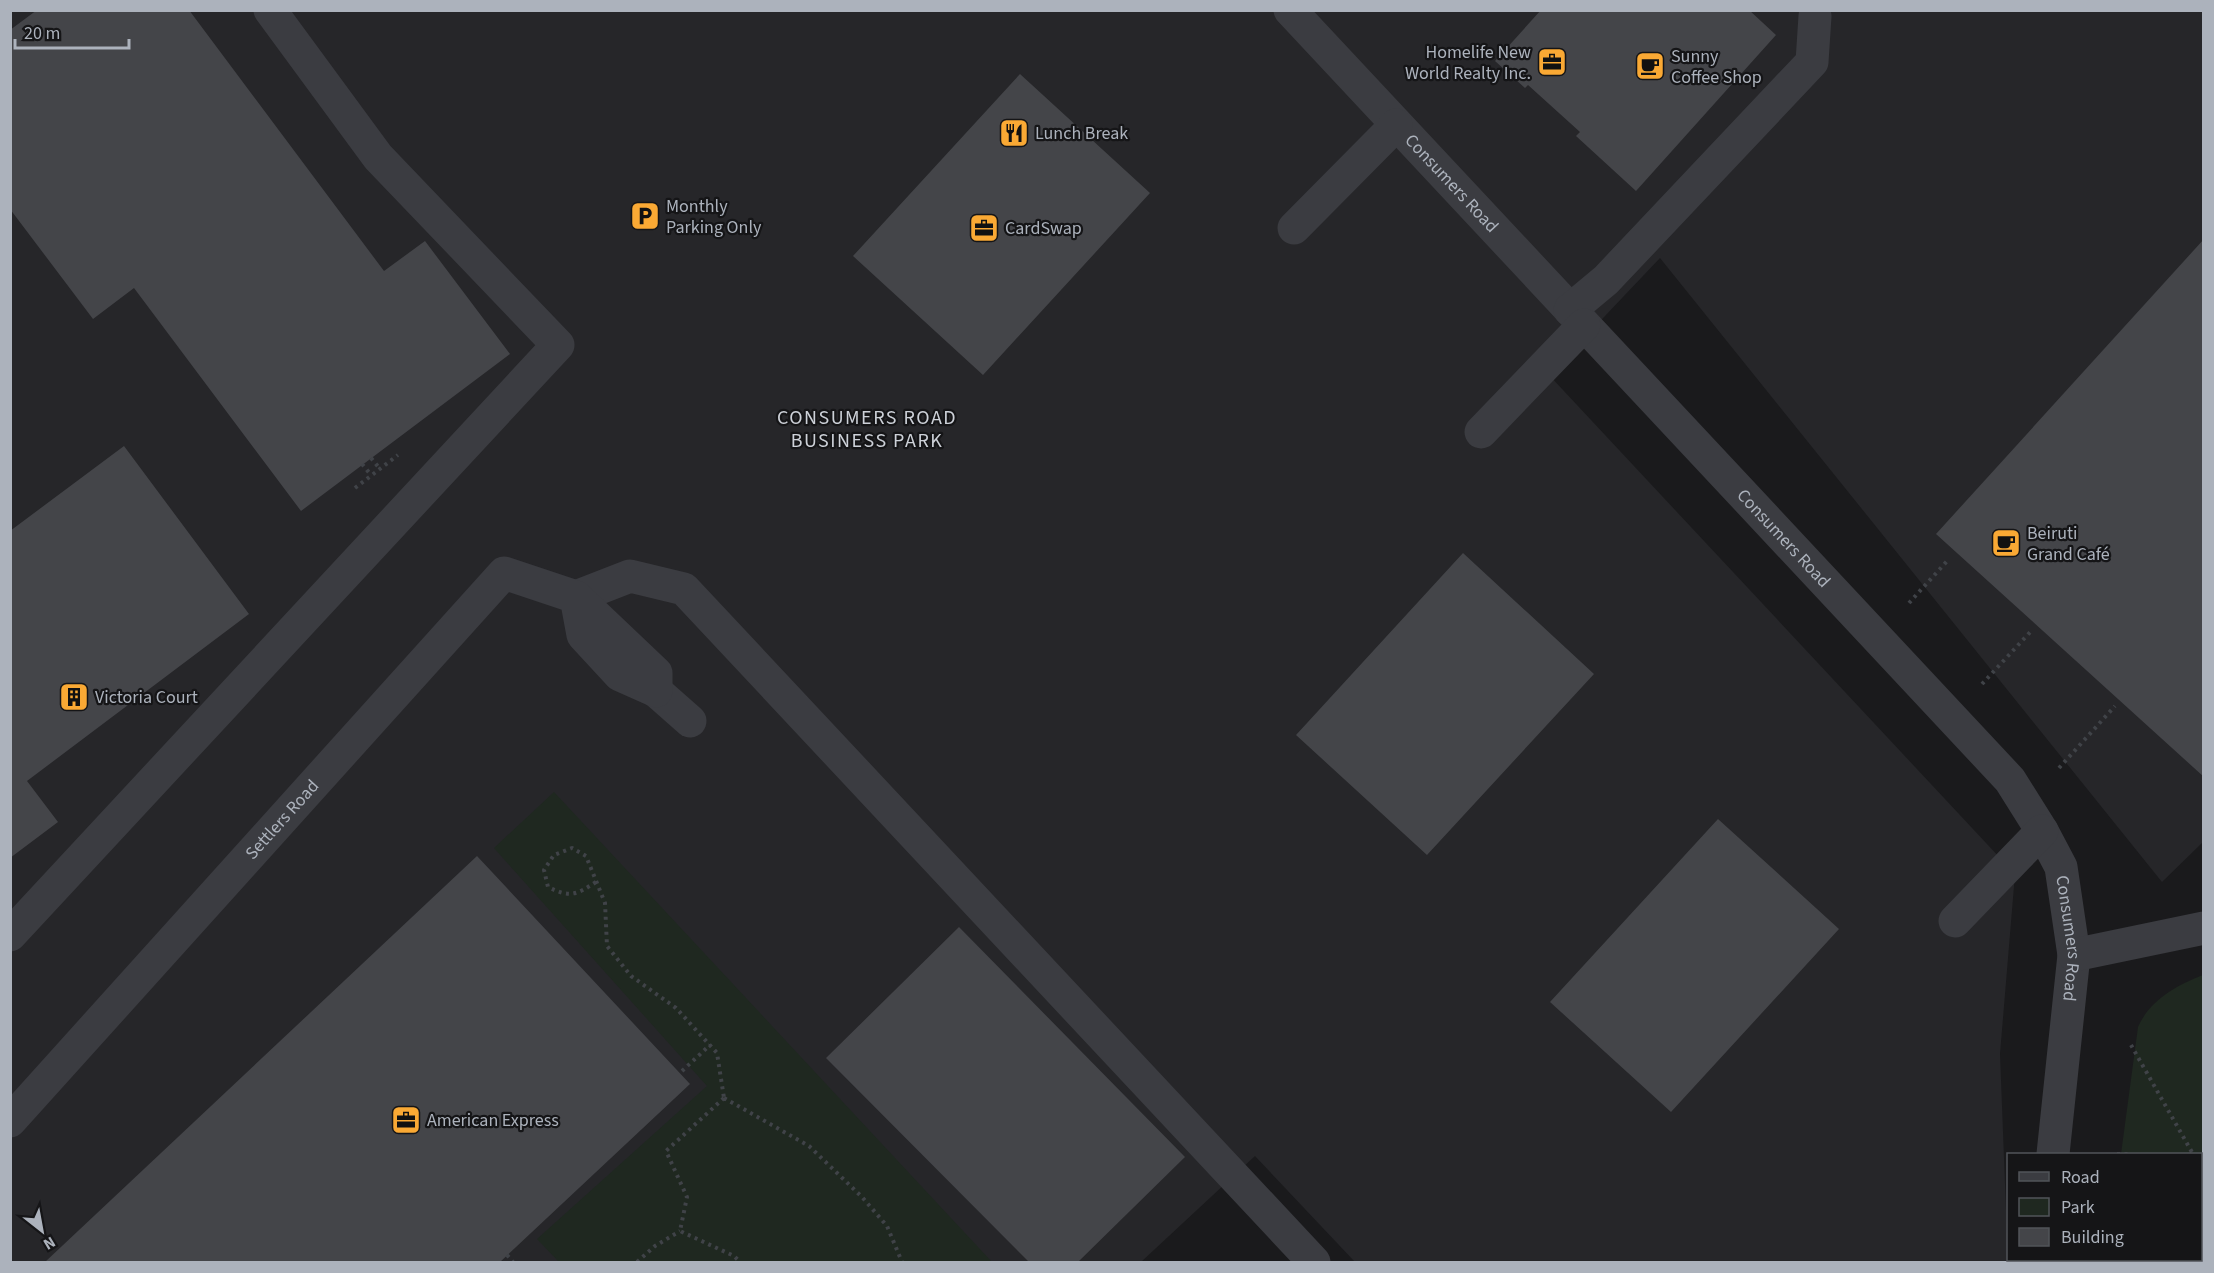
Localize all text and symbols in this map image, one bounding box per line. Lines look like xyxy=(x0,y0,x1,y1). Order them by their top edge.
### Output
scale bar xyxy=(15,12,129,50)
text: 20 m xyxy=(24,21,60,46)
place label: Homelife New World Realty Inc. xyxy=(1405,40,1531,86)
place label: Sunny Coffee Shop xyxy=(1671,44,1762,90)
office icon: Homelife New World Realty Inc. xyxy=(1536,46,1568,78)
cafe icon: Sunny Coffee Shop xyxy=(1634,50,1666,82)
restaurant icon: Lunch Break xyxy=(998,117,1030,149)
place label: Lunch Break xyxy=(1035,121,1128,146)
street label: Consumers Road xyxy=(1399,128,1504,238)
place label: Monthly Parking Only xyxy=(666,194,762,240)
parking icon: Monthly Parking Only xyxy=(629,200,661,232)
office icon: CardSwap xyxy=(968,212,1000,244)
place label: CardSwap xyxy=(1005,216,1082,241)
district label: CONSUMERS ROAD BUSINESS PARK xyxy=(777,404,957,455)
street label: Consumers Road xyxy=(1731,483,1836,593)
place label: Beiruti Grand Café xyxy=(2027,521,2110,567)
cafe icon: Beiruti Grand Café xyxy=(1990,527,2022,559)
building icon: Victoria Court xyxy=(58,681,90,713)
place label: Victoria Court xyxy=(95,685,198,710)
street label: Settlers Road xyxy=(239,774,325,865)
street label: Consumers Road xyxy=(2050,873,2087,1003)
office icon: American Express xyxy=(390,1104,422,1136)
place label: American Express xyxy=(427,1108,559,1133)
legend xyxy=(2007,1153,2202,1261)
text: Road xyxy=(2061,1165,2100,1190)
text: Park xyxy=(2061,1195,2095,1220)
north arrow xyxy=(12,1201,72,1261)
text: Building xyxy=(2061,1225,2124,1250)
text: N xyxy=(39,1231,59,1255)

